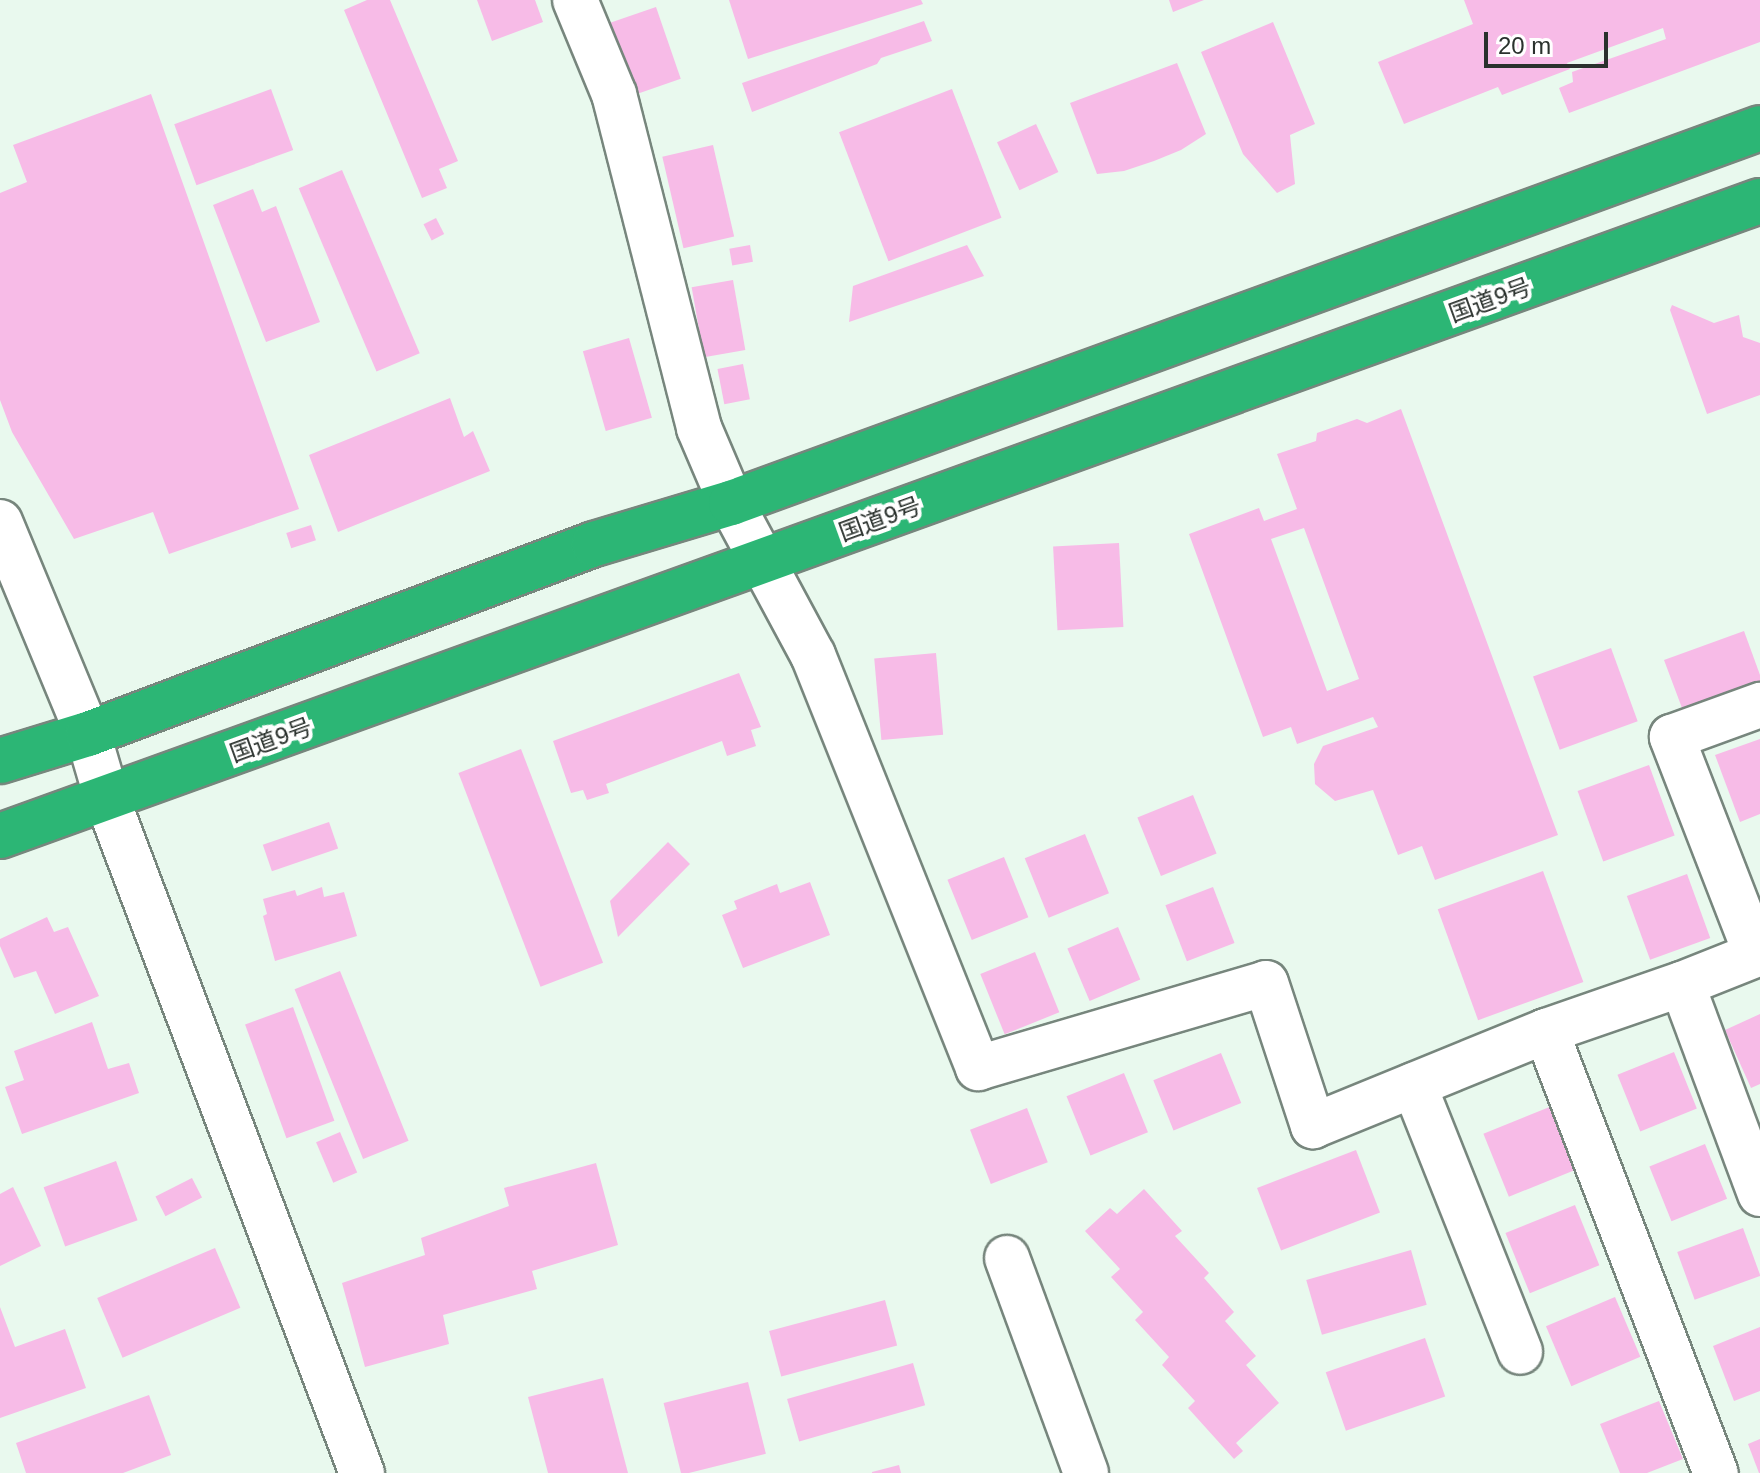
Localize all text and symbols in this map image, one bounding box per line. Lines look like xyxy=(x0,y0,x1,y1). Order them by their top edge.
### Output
scale bar xyxy=(1488,16,1612,66)
text: 20 m xyxy=(1498,32,1551,59)
street label: 国道9号 xyxy=(1445,272,1535,328)
street label: 国道9号 xyxy=(835,491,925,547)
street label: 国道9号 xyxy=(226,712,316,768)

